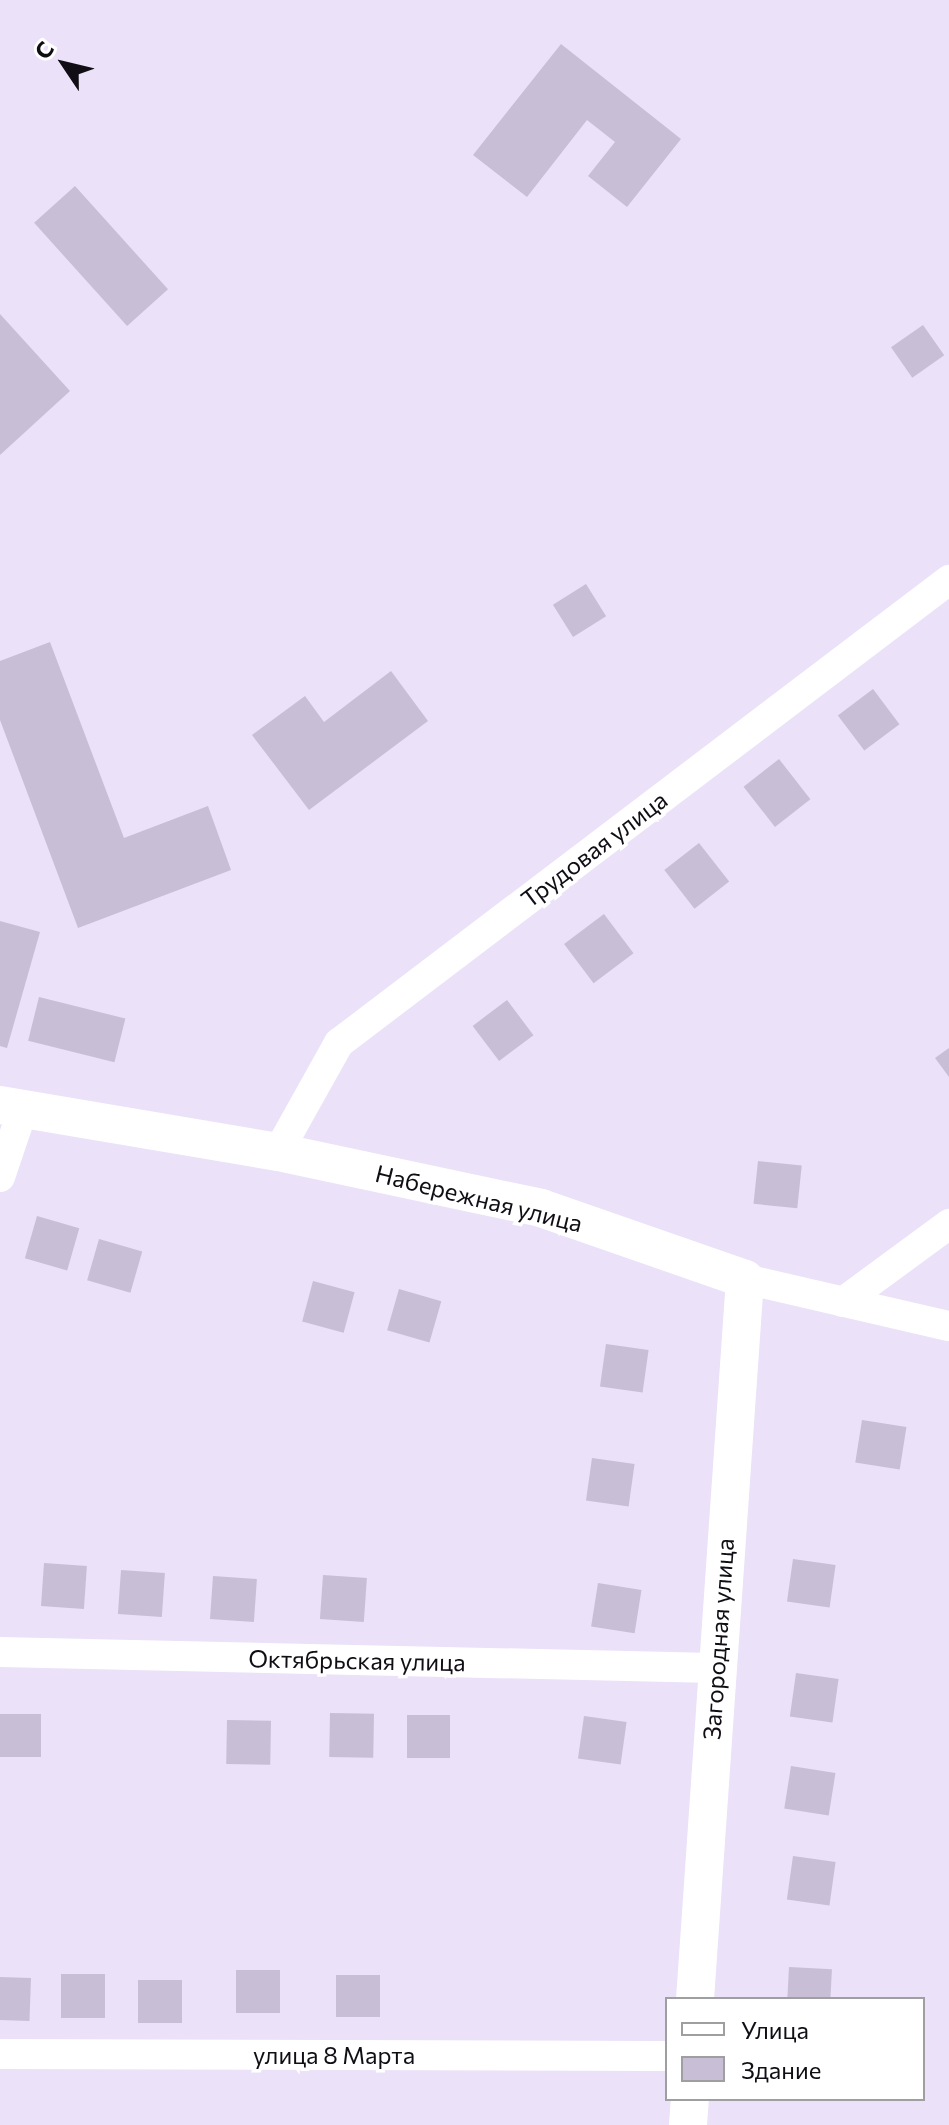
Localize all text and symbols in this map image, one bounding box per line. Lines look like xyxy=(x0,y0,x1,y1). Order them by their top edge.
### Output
north arrow xyxy=(24,24,104,104)
text: С xyxy=(29,36,59,64)
street label: Трудовая улица xyxy=(515,785,673,913)
street label: Набережная улица xyxy=(373,1158,585,1238)
street label: Загородная улица xyxy=(697,1537,739,1741)
street label: Октябрьская улица xyxy=(248,1644,466,1676)
legend xyxy=(665,1997,925,2101)
text: Улица xyxy=(741,2015,809,2044)
street label: улица 8 Марта xyxy=(253,2041,415,2069)
text: Здание xyxy=(741,2055,821,2084)

